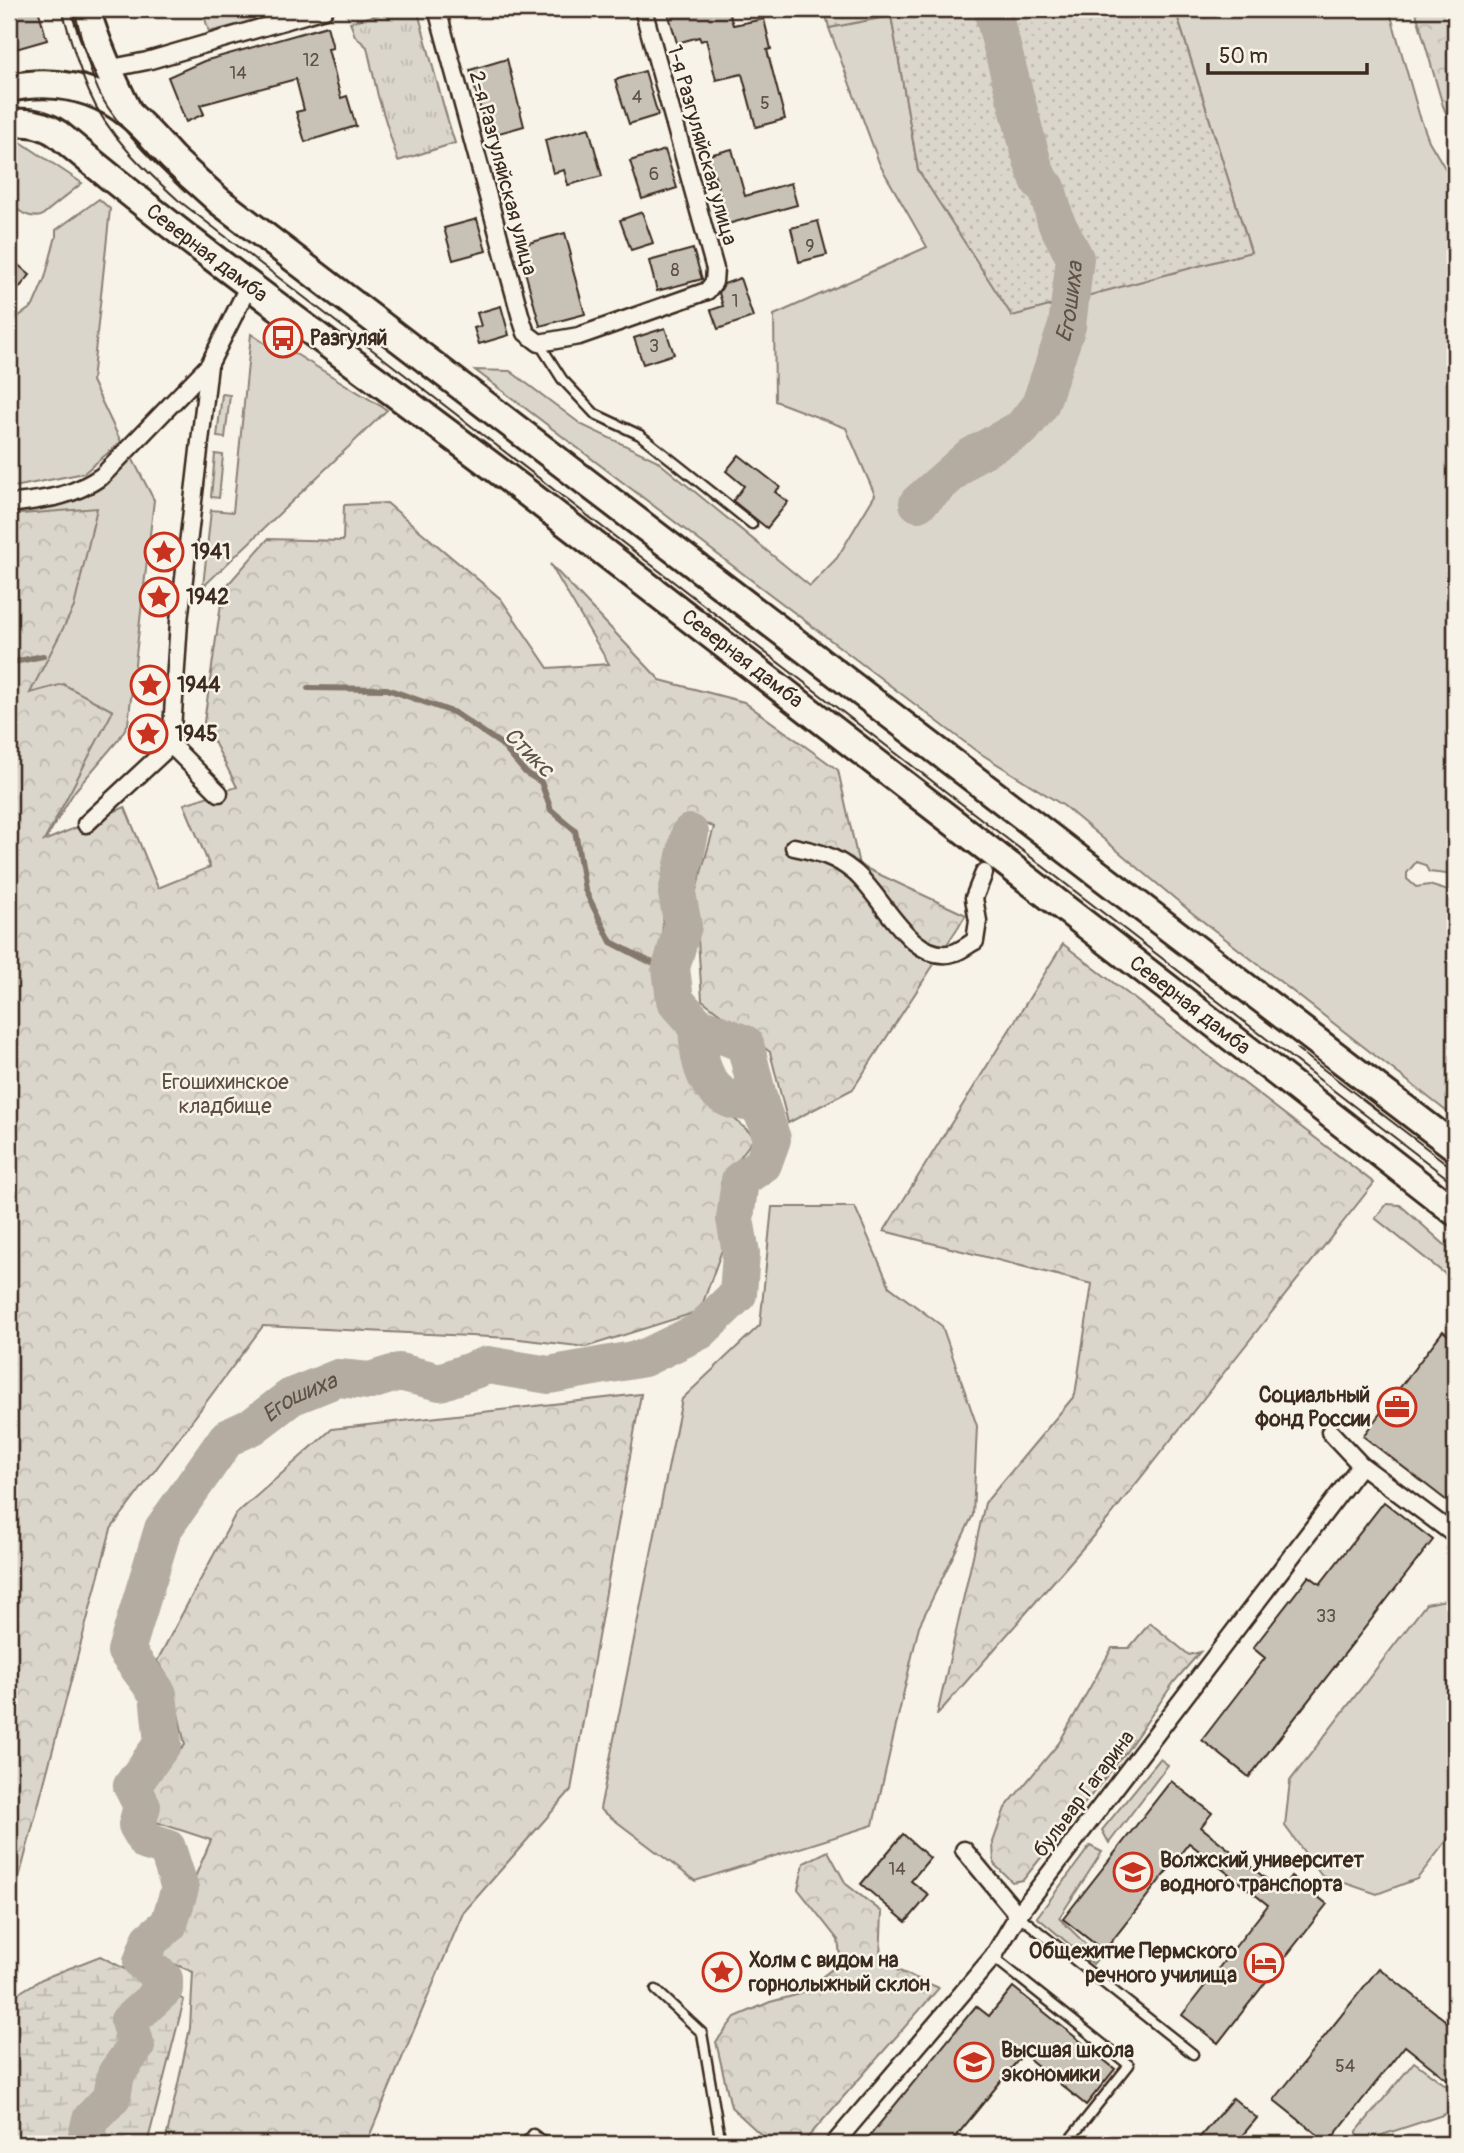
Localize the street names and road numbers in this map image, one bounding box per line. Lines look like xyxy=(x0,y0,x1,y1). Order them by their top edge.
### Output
street label: 1-я Разгуляйская улица xyxy=(660,42,744,248)
street label: 2-я Разгуляйская улица xyxy=(463,68,543,278)
street label: Северная дамба xyxy=(141,197,273,308)
street label: Северная дамба xyxy=(676,603,809,714)
street label: Северная дамба xyxy=(1124,949,1256,1061)
street label: бульвар Гагарина xyxy=(1027,1725,1141,1863)

